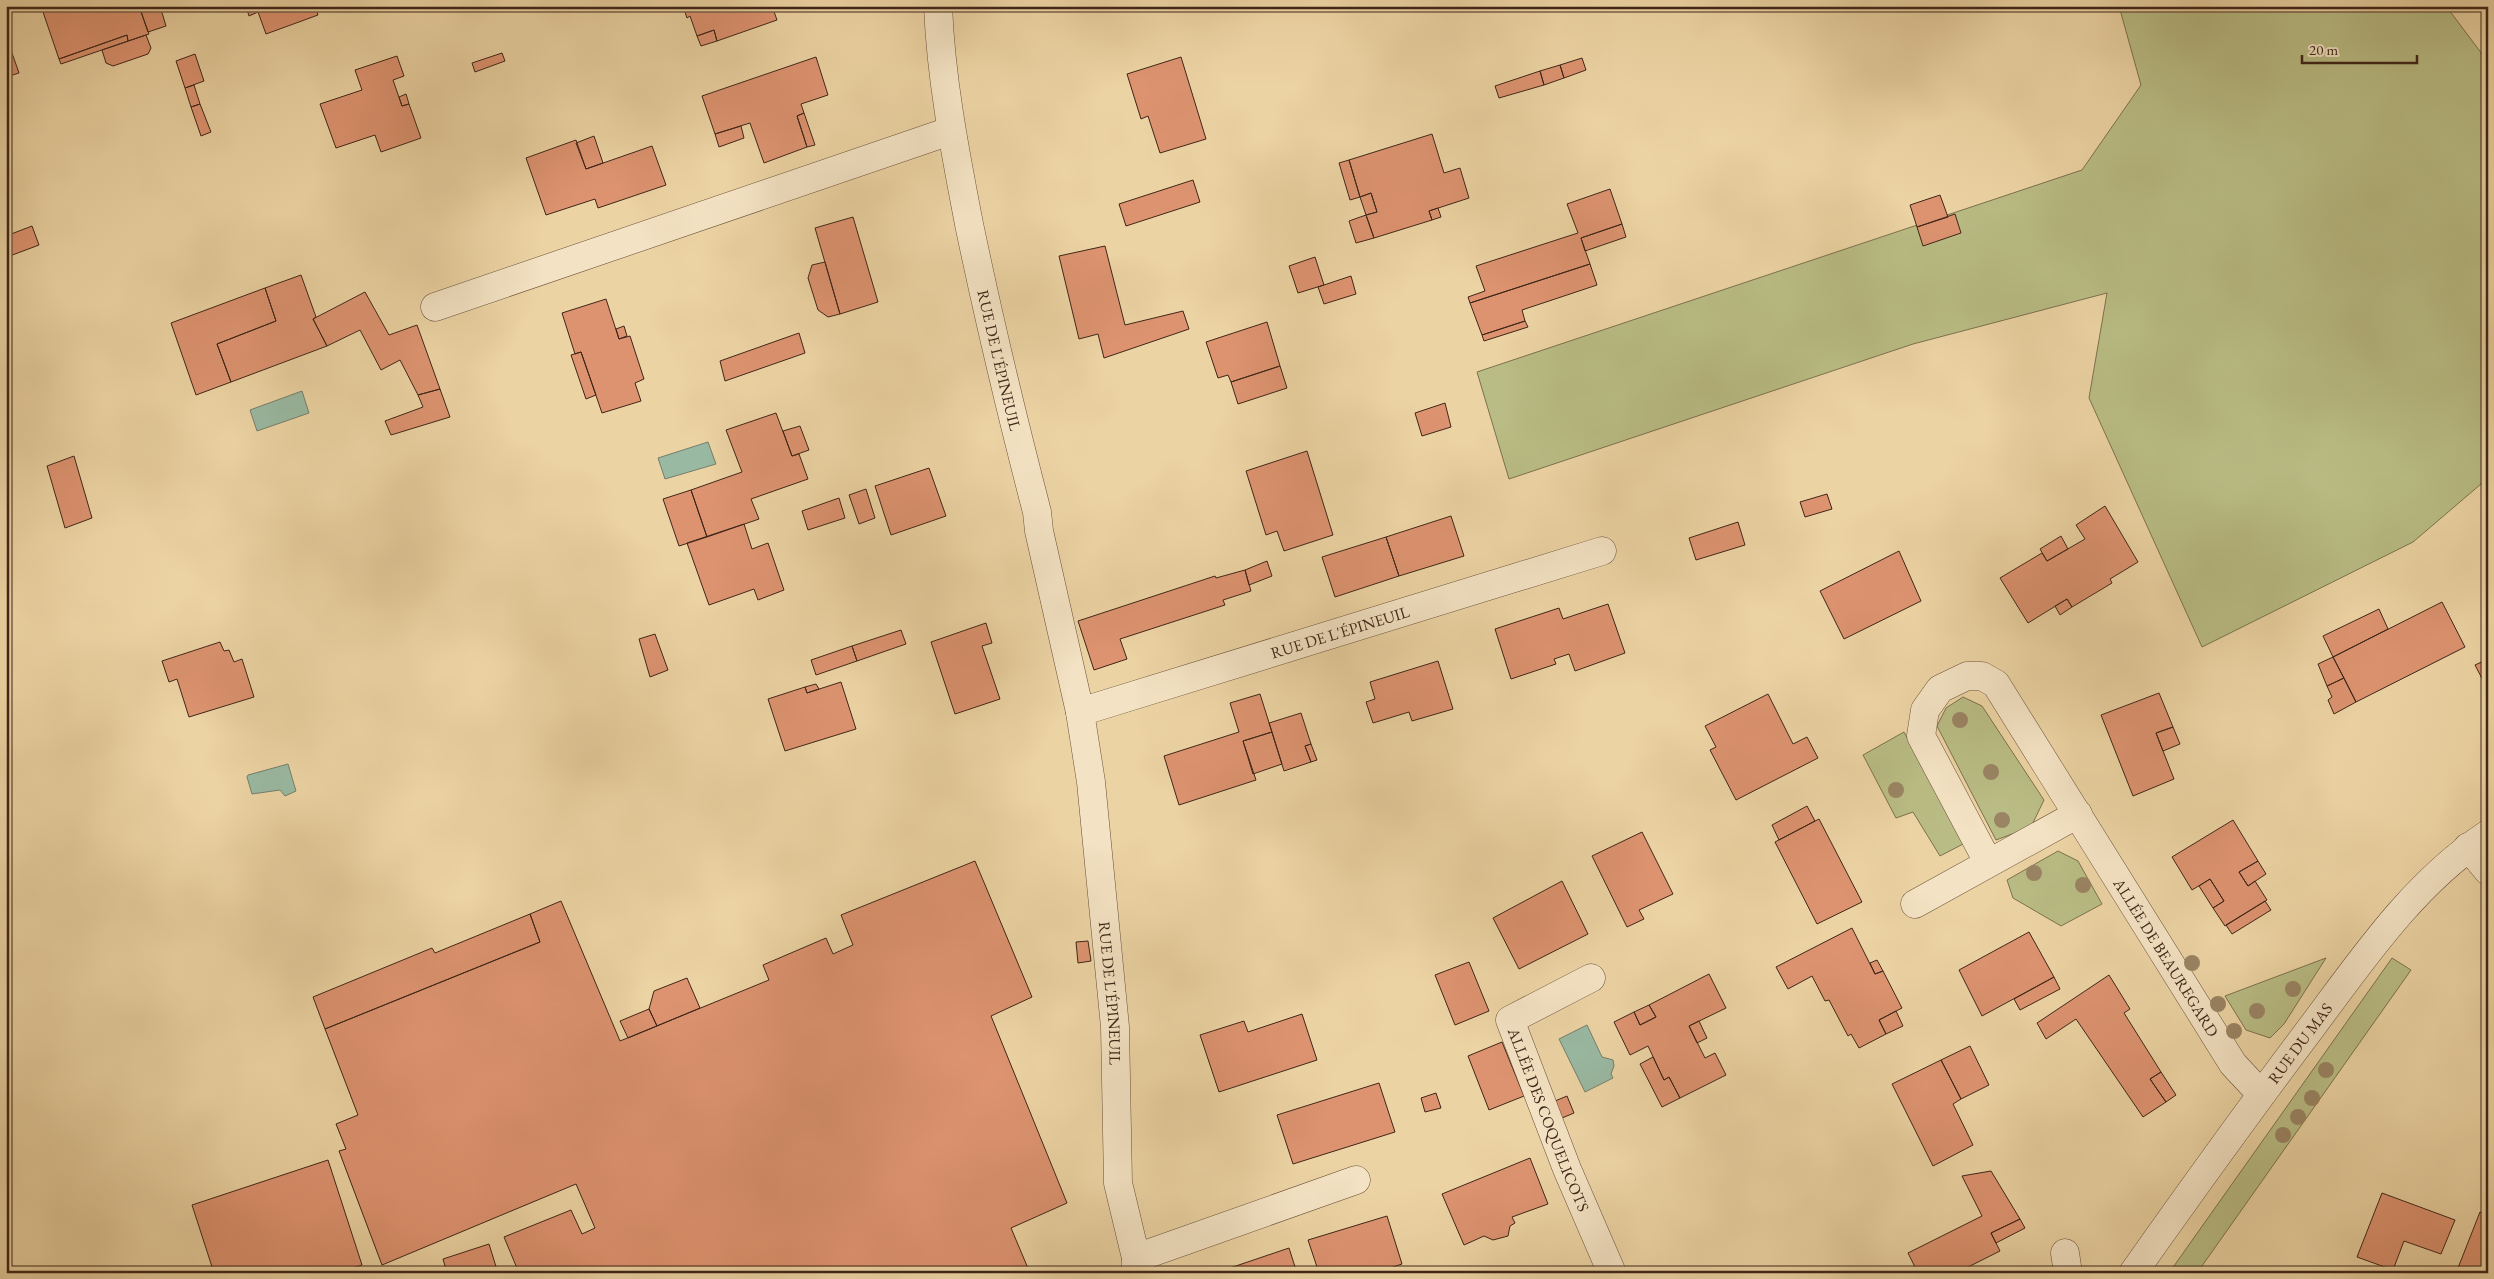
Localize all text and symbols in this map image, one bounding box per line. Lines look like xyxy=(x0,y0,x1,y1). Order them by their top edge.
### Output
scale bar xyxy=(2302,32,2416,64)
text: 20 m xyxy=(2309,40,2338,59)
street label: RUE DE L'ÉPINEUIL xyxy=(972,288,1026,433)
street label: RUE DE L'ÉPINEUIL xyxy=(1268,601,1413,664)
street label: ALLÉE DE BEAUREGARD xyxy=(2108,873,2223,1041)
street label: RUE DE L'ÉPINEUIL xyxy=(1094,920,1126,1066)
street label: RUE DU MAS xyxy=(2263,999,2337,1088)
street label: ALLÉE DES COQUELICOTS xyxy=(1503,1024,1594,1215)

